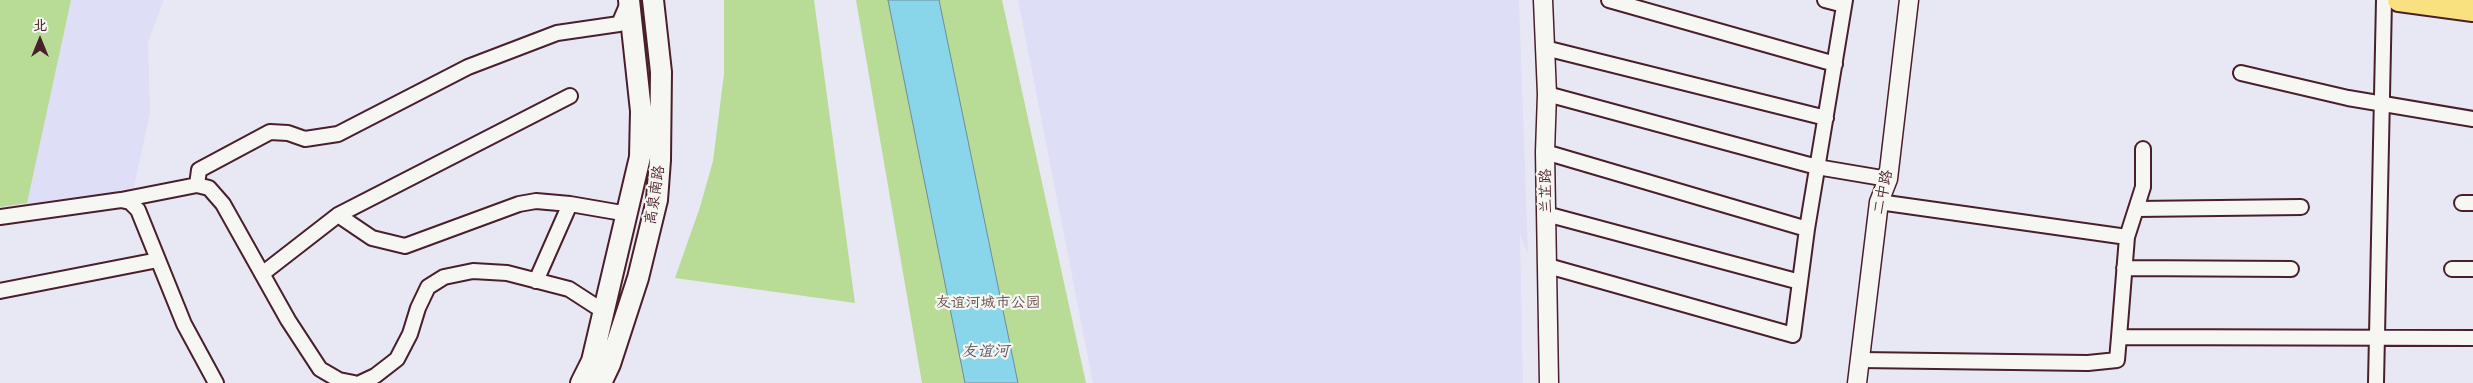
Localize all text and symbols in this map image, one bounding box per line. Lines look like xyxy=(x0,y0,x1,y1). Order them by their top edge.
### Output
north arrow xyxy=(15,15,65,65)
text: 北 xyxy=(33,16,47,34)
street label: 高泉南路 xyxy=(641,164,669,226)
street label: 兰芷路 xyxy=(1537,168,1555,214)
street label: 二中路 xyxy=(1870,168,1896,216)
park label: 友谊河城市公园 xyxy=(936,294,1040,312)
water label: 友谊河 xyxy=(961,341,1009,361)

